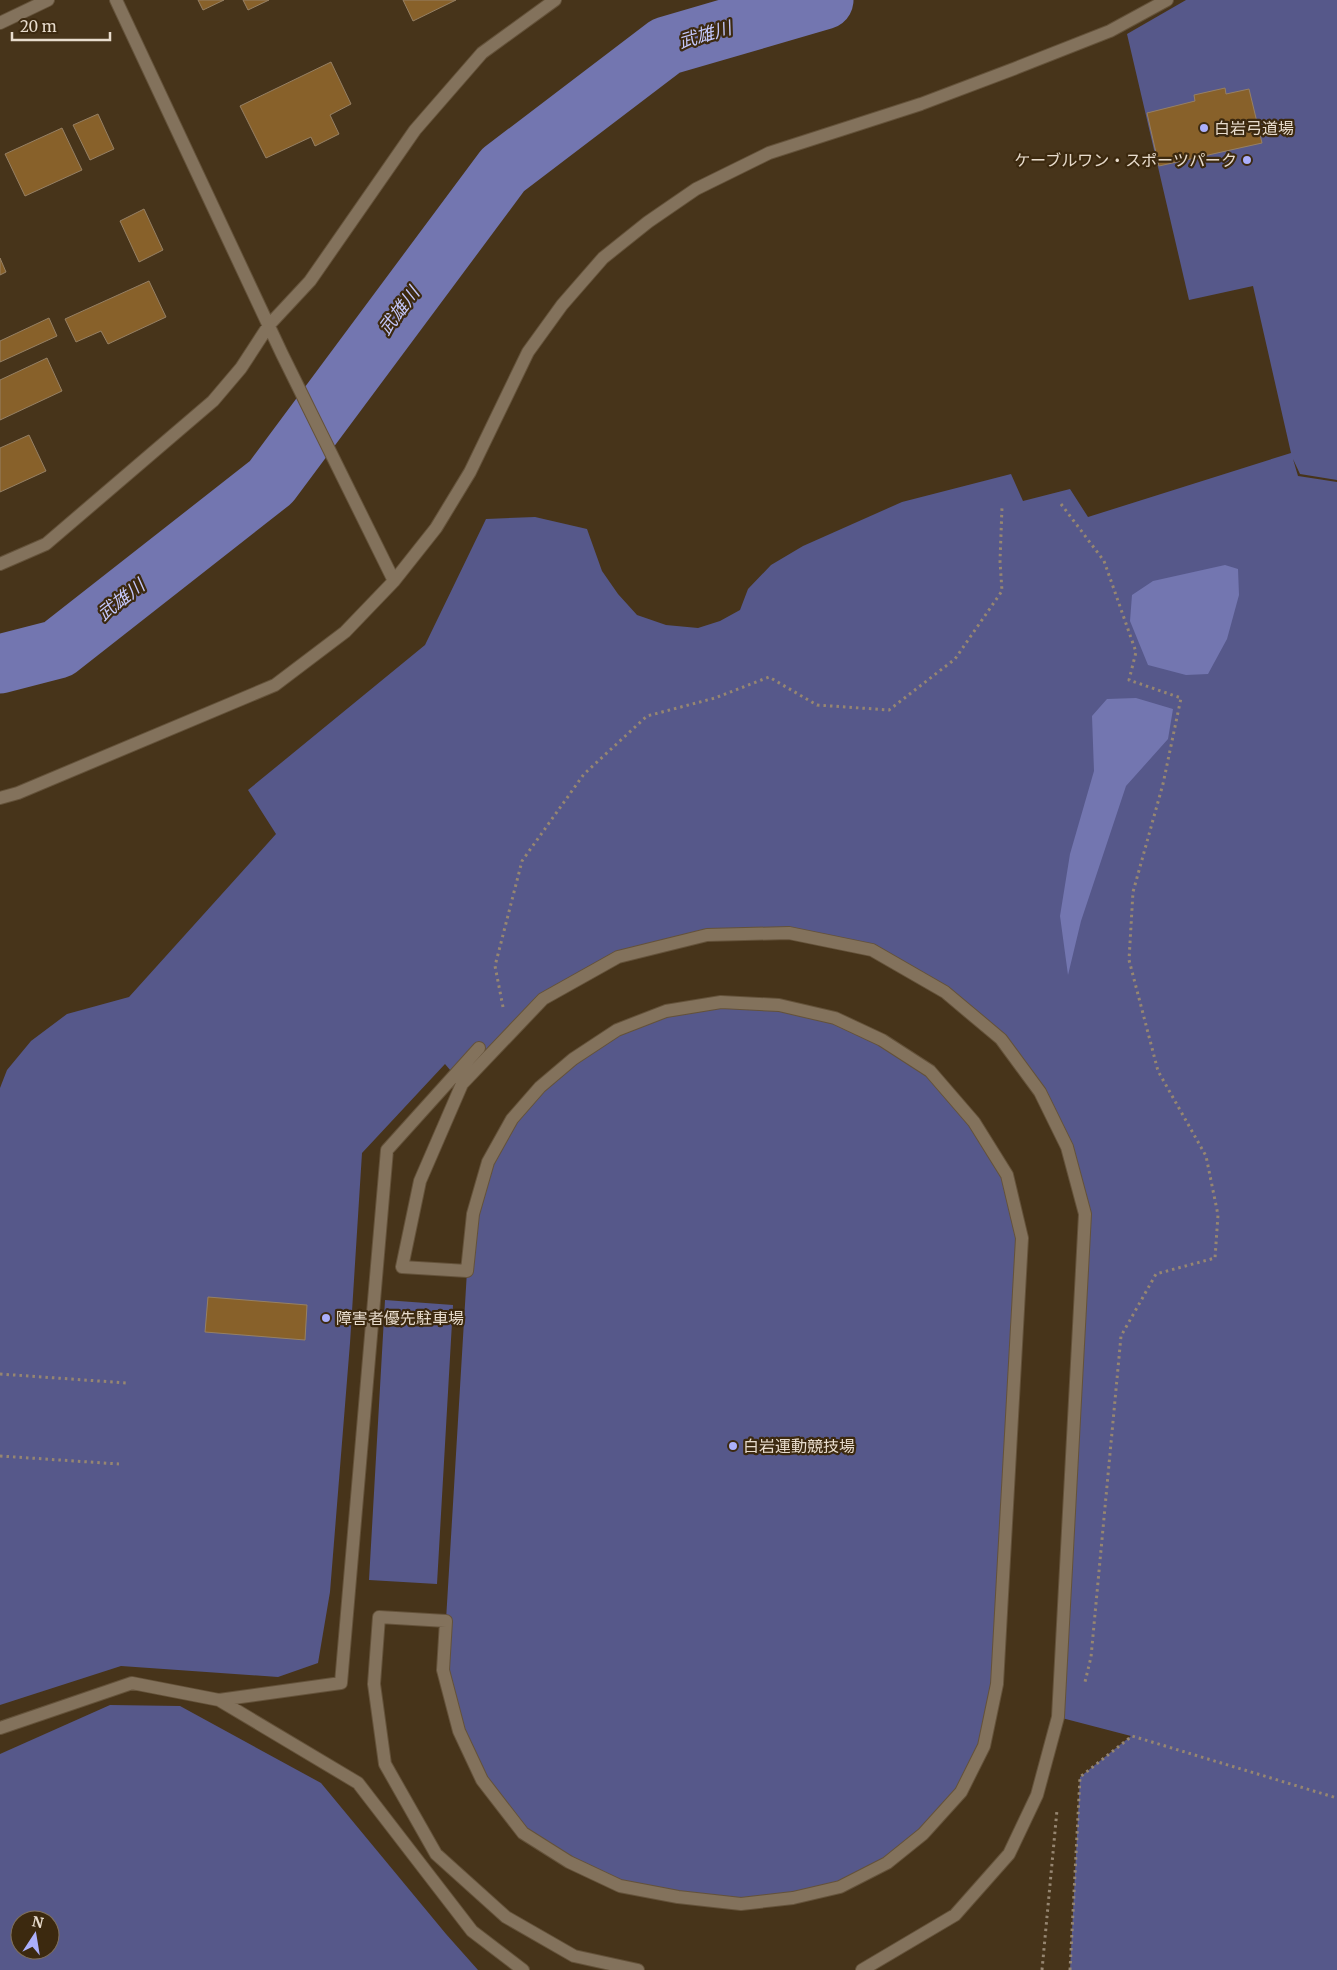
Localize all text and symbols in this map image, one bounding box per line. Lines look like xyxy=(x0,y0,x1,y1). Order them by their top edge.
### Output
scale bar xyxy=(12,10,110,42)
water label: 武雄川 xyxy=(676,15,736,53)
text: 20 m xyxy=(20,17,57,36)
place label: 白岩弓道場 xyxy=(1214,118,1294,138)
marker: 白岩弓道場 xyxy=(1198,122,1210,134)
place label: ケーブルワン・スポーツパーク xyxy=(1014,150,1237,170)
marker: ケーブルワン・スポーツパーク xyxy=(1241,154,1253,166)
water label: 武雄川 xyxy=(373,281,425,339)
water label: 武雄川 xyxy=(92,573,151,625)
place label: 障害者優先駐車場 xyxy=(336,1308,464,1328)
marker: 障害者優先駐車場 xyxy=(320,1312,332,1324)
place label: 白岩運動競技場 xyxy=(743,1436,855,1456)
marker: 白岩運動競技場 xyxy=(727,1440,739,1452)
north arrow xyxy=(10,1910,60,1960)
text: N xyxy=(30,1912,45,1932)

